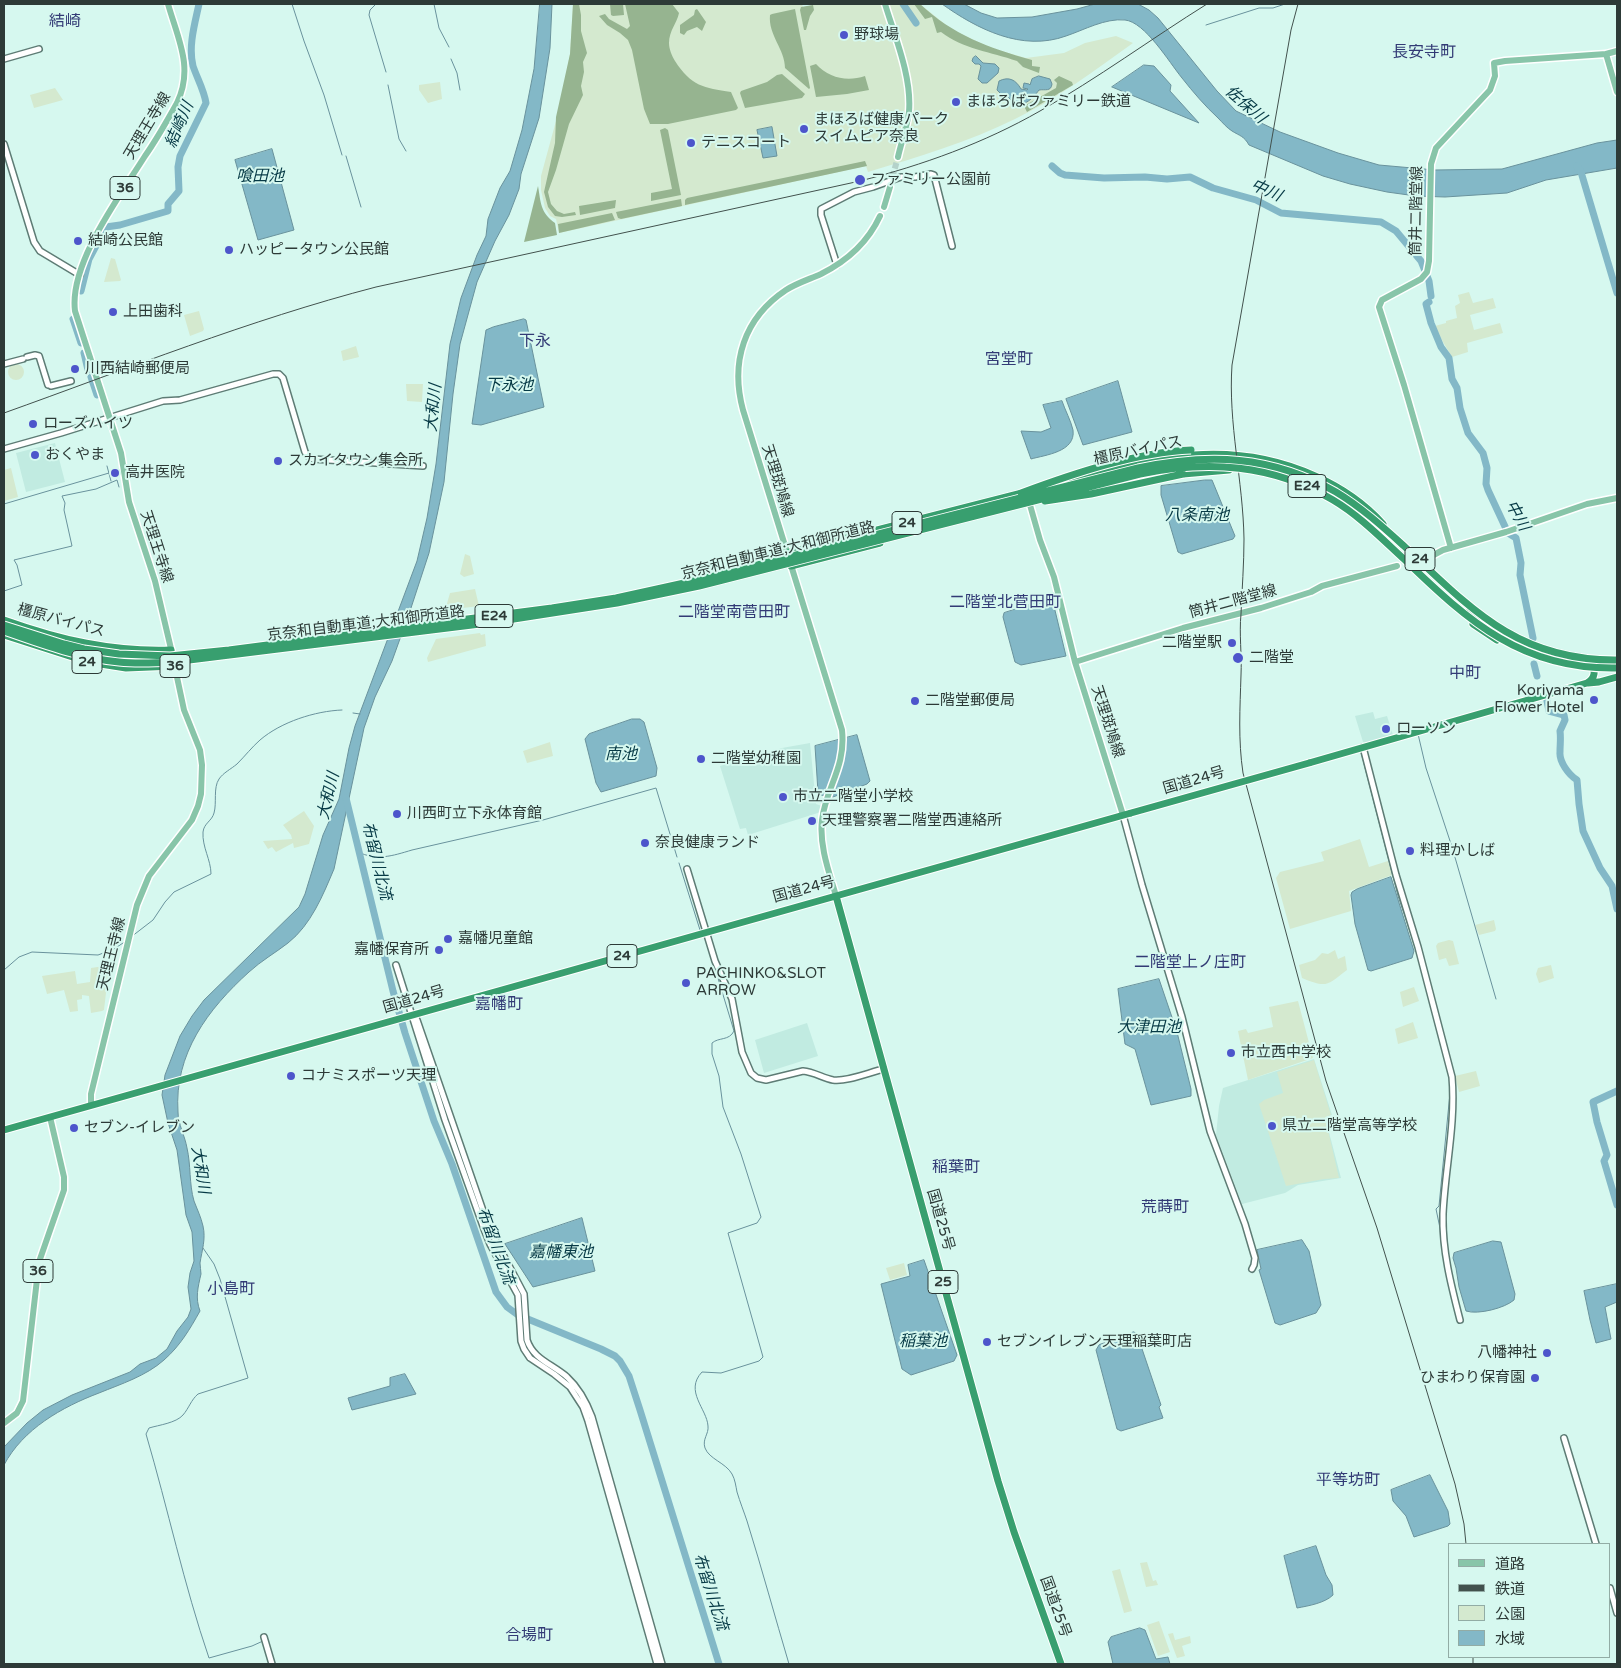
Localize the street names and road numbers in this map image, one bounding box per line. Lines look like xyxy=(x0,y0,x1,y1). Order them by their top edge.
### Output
street label: 天理王寺線 xyxy=(121,89,175,163)
street label: 筒井二階堂線 xyxy=(1407,166,1427,256)
road number: 36 xyxy=(110,177,140,200)
street label: 橿原バイパス xyxy=(1092,433,1184,469)
street label: 天理斑鳩線 xyxy=(757,443,797,519)
road number: E24 xyxy=(1288,474,1326,498)
street label: 天理王寺線 xyxy=(136,509,176,585)
road number: 24 xyxy=(892,512,922,534)
street label: 京奈和自動車道;大和御所道路 xyxy=(679,518,877,584)
road number: 24 xyxy=(1405,548,1435,570)
street label: 筒井二階堂線 xyxy=(1187,582,1279,622)
street label: 橿原バイパス xyxy=(15,601,107,641)
street label: 京奈和自動車道;大和御所道路 xyxy=(266,603,466,645)
road number: E24 xyxy=(475,604,513,628)
road number: 24 xyxy=(72,650,102,674)
road number: 36 xyxy=(160,654,190,678)
street label: 天理斑鳩線 xyxy=(1087,684,1127,760)
street label: 国道24号 xyxy=(1161,764,1227,798)
street label: 国道24号 xyxy=(771,873,837,907)
street label: 天理王寺線 xyxy=(94,915,130,993)
road number: 24 xyxy=(607,944,637,968)
street label: 国道24号 xyxy=(381,983,447,1017)
street label: 国道25号 xyxy=(923,1187,957,1253)
road number: 36 xyxy=(23,1260,53,1282)
road number: 25 xyxy=(928,1270,958,1294)
street label: 国道25号 xyxy=(1036,1574,1074,1640)

